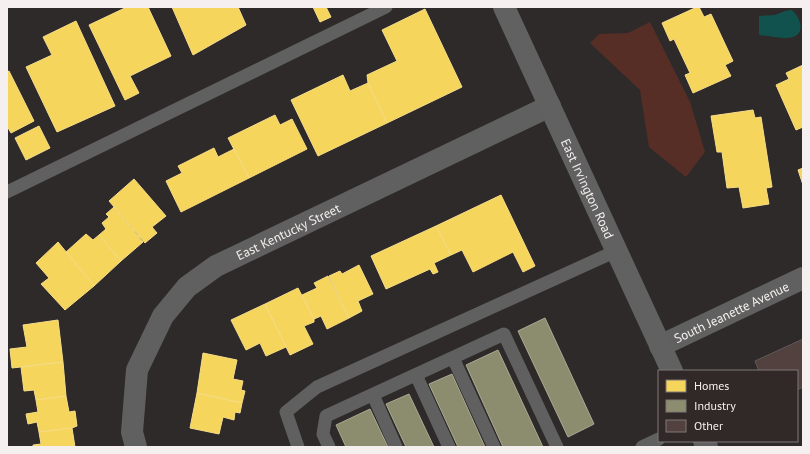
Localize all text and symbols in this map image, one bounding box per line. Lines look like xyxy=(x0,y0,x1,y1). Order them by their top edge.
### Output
street label: East Irvington Road xyxy=(557,136,618,242)
street label: East Kentucky Street xyxy=(233,199,344,264)
street label: South Jeanette Avenue xyxy=(671,278,792,347)
legend xyxy=(658,370,798,442)
text: Homes xyxy=(694,378,729,393)
text: Industry xyxy=(694,398,736,413)
text: Other xyxy=(694,418,723,433)

